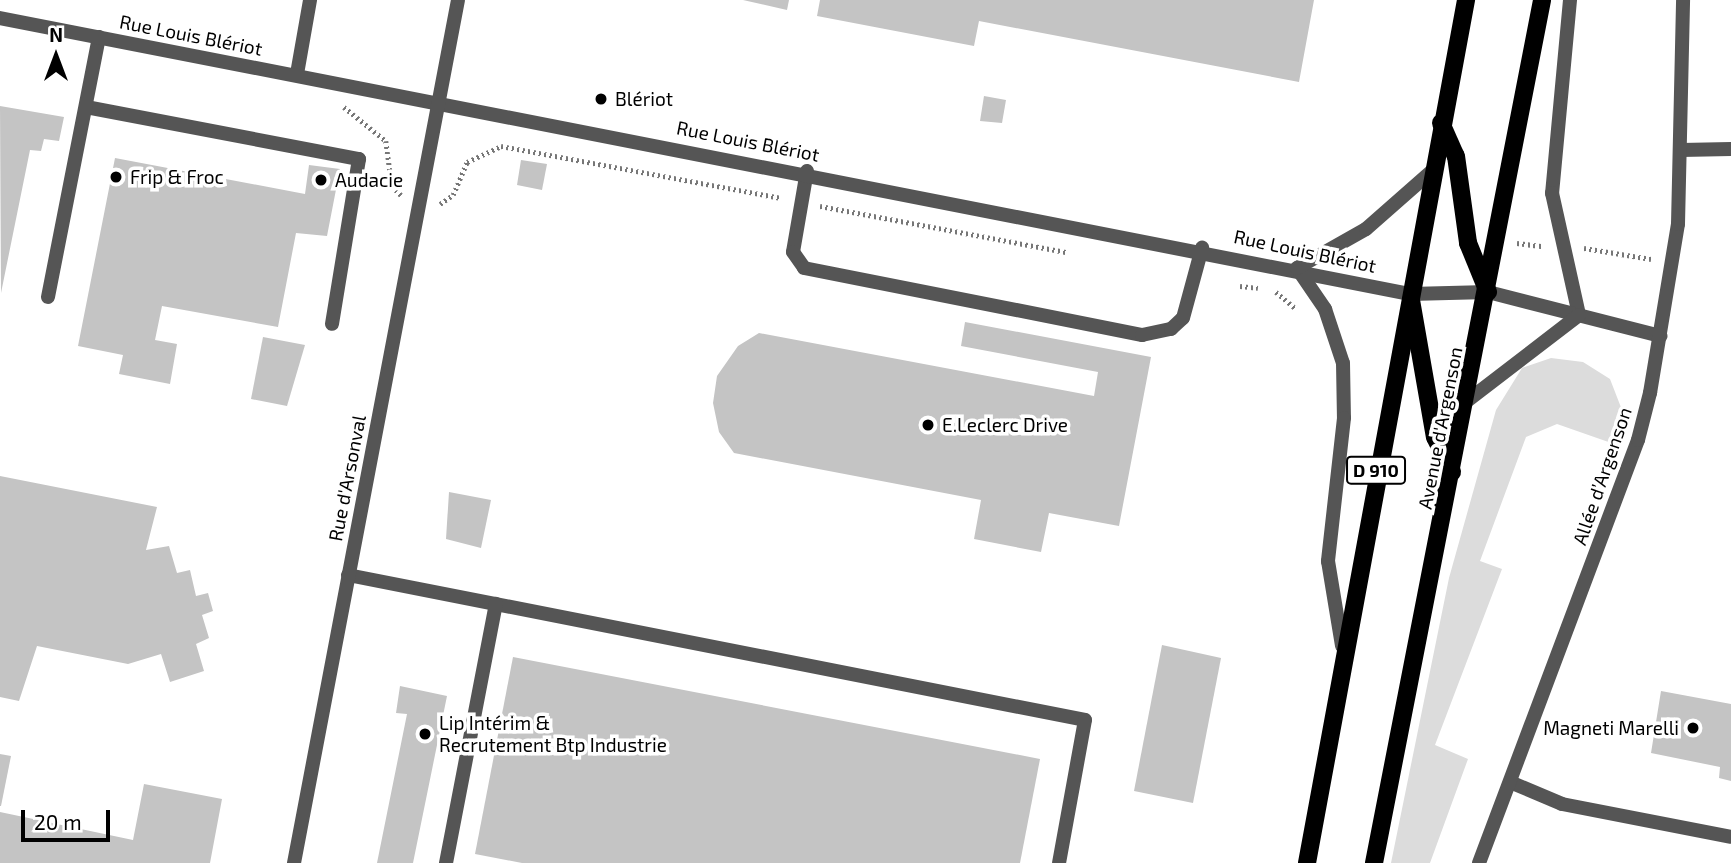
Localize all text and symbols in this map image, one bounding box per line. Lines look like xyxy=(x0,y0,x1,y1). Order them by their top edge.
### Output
street label: Rue Louis Blériot xyxy=(118,10,264,60)
north arrow xyxy=(21,21,91,91)
text: N xyxy=(49,23,63,46)
place label: Blériot xyxy=(615,88,673,110)
marker: Blériot xyxy=(593,91,609,107)
street label: Rue Louis Blériot xyxy=(675,116,821,166)
place label: Frip & Froc xyxy=(130,166,224,188)
marker: Frip & Froc xyxy=(108,169,124,185)
place label: Audacie xyxy=(335,169,403,191)
marker: Audacie xyxy=(313,172,329,188)
street label: Rue Louis Blériot xyxy=(1232,225,1378,277)
street label: Avenue d'Argenson xyxy=(1413,345,1467,511)
street label: Allée d’Argenson xyxy=(1568,404,1636,548)
street label: Rue d'Arsonval xyxy=(324,413,370,543)
place label: E.Leclerc Drive xyxy=(942,414,1068,436)
marker: E.Leclerc Drive xyxy=(920,417,936,433)
road number: D 910 xyxy=(1344,456,1408,484)
place label: Lip Intérim & Recrutement Btp Industrie xyxy=(439,712,667,756)
place label: Magneti Marelli xyxy=(1543,717,1679,739)
marker: Magneti Marelli xyxy=(1685,720,1701,736)
marker: Lip Intérim & Recrutement Btp Industrie xyxy=(417,726,433,742)
scale bar xyxy=(24,796,114,840)
text: 20 m xyxy=(34,809,82,834)

